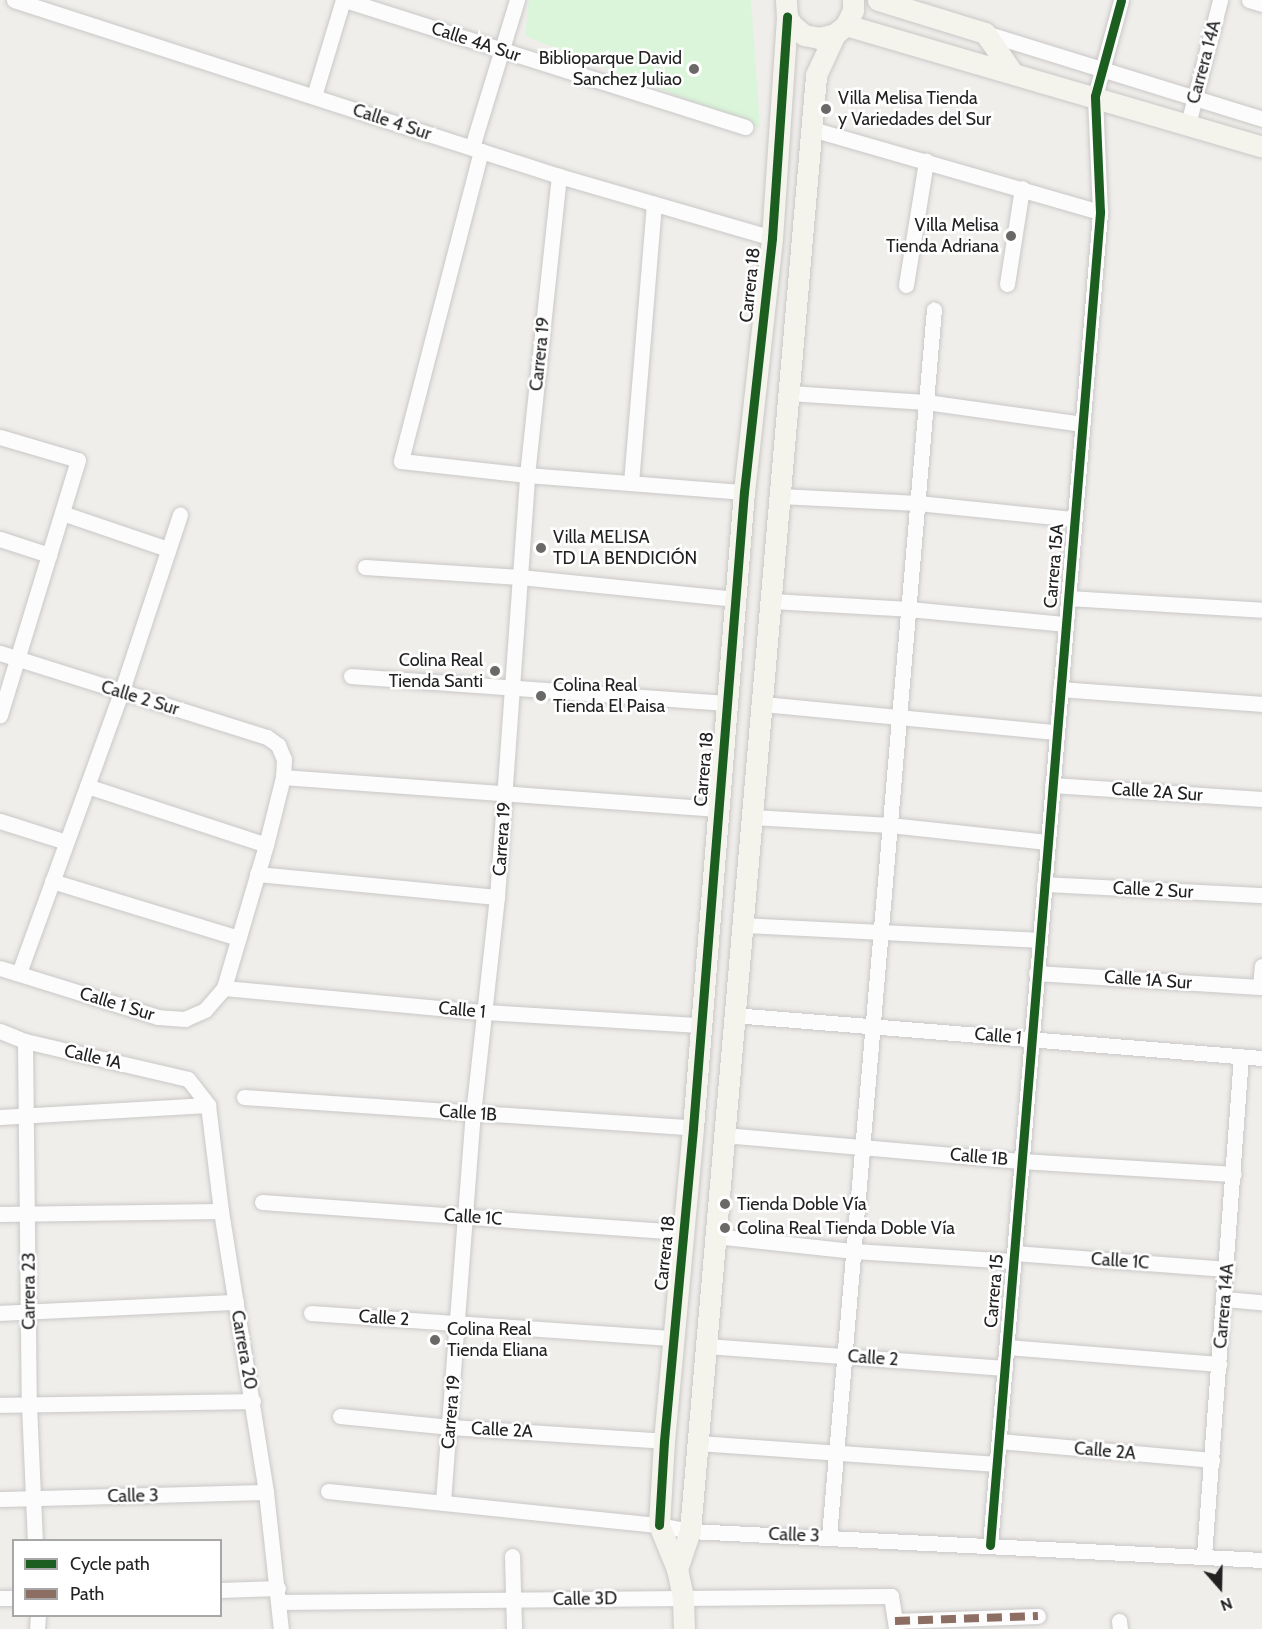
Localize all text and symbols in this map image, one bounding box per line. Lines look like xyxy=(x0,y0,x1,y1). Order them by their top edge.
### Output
street label: Calle 4A Sur xyxy=(429,17,523,67)
street label: Carrera 14A xyxy=(1182,18,1226,106)
place label: Biblioparque David Sanchez Juliao xyxy=(539,48,682,90)
marker: Biblioparque David Sanchez Juliao xyxy=(687,62,701,76)
place label: Villa Melisa Tienda y Variedades del Sur xyxy=(838,88,991,130)
street label: Calle 4 Sur xyxy=(350,99,434,145)
marker: Villa Melisa Tienda y Variedades del Sur xyxy=(819,102,833,116)
place label: Villa Melisa Tienda Adriana xyxy=(886,215,999,258)
marker: Villa Melisa Tienda Adriana xyxy=(1004,229,1018,243)
street label: Carrera 18 xyxy=(735,247,765,323)
street label: Carrera 19 xyxy=(525,316,555,392)
street label: Carrera 15A xyxy=(1040,523,1068,609)
place label: Villa MELISA TD LA BENDICIÓN xyxy=(553,527,697,570)
marker: Villa MELISA TD LA BENDICIÓN xyxy=(534,541,548,555)
place label: Colina Real Tienda Santi xyxy=(389,650,483,692)
marker: Colina Real Tienda Santi xyxy=(488,664,502,678)
place label: Colina Real Tienda El Paisa xyxy=(553,675,665,718)
street label: Calle 2 Sur xyxy=(98,676,182,720)
marker: Colina Real Tienda El Paisa xyxy=(534,689,548,703)
street label: Carrera 18 xyxy=(690,731,718,807)
street label: Calle 2A Sur xyxy=(1111,778,1203,806)
street label: Carrera 19 xyxy=(489,801,515,877)
street label: Calle 2 Sur xyxy=(1112,877,1194,903)
street label: Calle 1A Sur xyxy=(1103,966,1193,994)
street label: Calle 1 Sur xyxy=(77,982,157,1026)
street label: Calle 1 xyxy=(438,997,486,1023)
street label: Calle 1 xyxy=(974,1023,1022,1049)
street label: Calle 1A xyxy=(62,1040,124,1074)
street label: Calle 1B xyxy=(438,1100,498,1126)
street label: Calle 1B xyxy=(949,1144,1009,1170)
place label: Tienda Doble Vía xyxy=(737,1193,867,1215)
marker: Tienda Doble Vía xyxy=(718,1197,732,1211)
street label: Calle 1C xyxy=(443,1204,503,1230)
street label: Carrera 18 xyxy=(650,1215,680,1291)
place label: Colina Real Tienda Doble Vía xyxy=(737,1217,955,1239)
marker: Colina Real Tienda Doble Vía xyxy=(718,1221,732,1235)
street label: Calle 1C xyxy=(1090,1248,1150,1274)
street label: Carrera 23 xyxy=(18,1252,40,1330)
street label: Carrera 15 xyxy=(980,1253,1008,1329)
street label: Carrera 14A xyxy=(1210,1262,1238,1350)
street label: Calle 2 xyxy=(358,1305,410,1331)
street label: Carrera 20 xyxy=(226,1309,262,1391)
place label: Colina Real Tienda Eliana xyxy=(447,1319,548,1362)
marker: Colina Real Tienda Eliana xyxy=(428,1333,442,1347)
street label: Calle 2 xyxy=(847,1345,899,1371)
street label: Carrera 19 xyxy=(437,1374,465,1450)
street label: Calle 2A xyxy=(471,1418,533,1442)
street label: Calle 2A xyxy=(1073,1438,1137,1464)
street label: Calle 3 xyxy=(107,1485,159,1507)
street label: Calle 3 xyxy=(768,1523,820,1547)
legend xyxy=(12,1539,222,1617)
text: Cycle path xyxy=(70,1553,150,1575)
north arrow xyxy=(1190,1557,1250,1617)
text: Path xyxy=(70,1583,104,1605)
street label: Calle 3D xyxy=(553,1588,617,1610)
text: N xyxy=(1218,1594,1235,1615)

